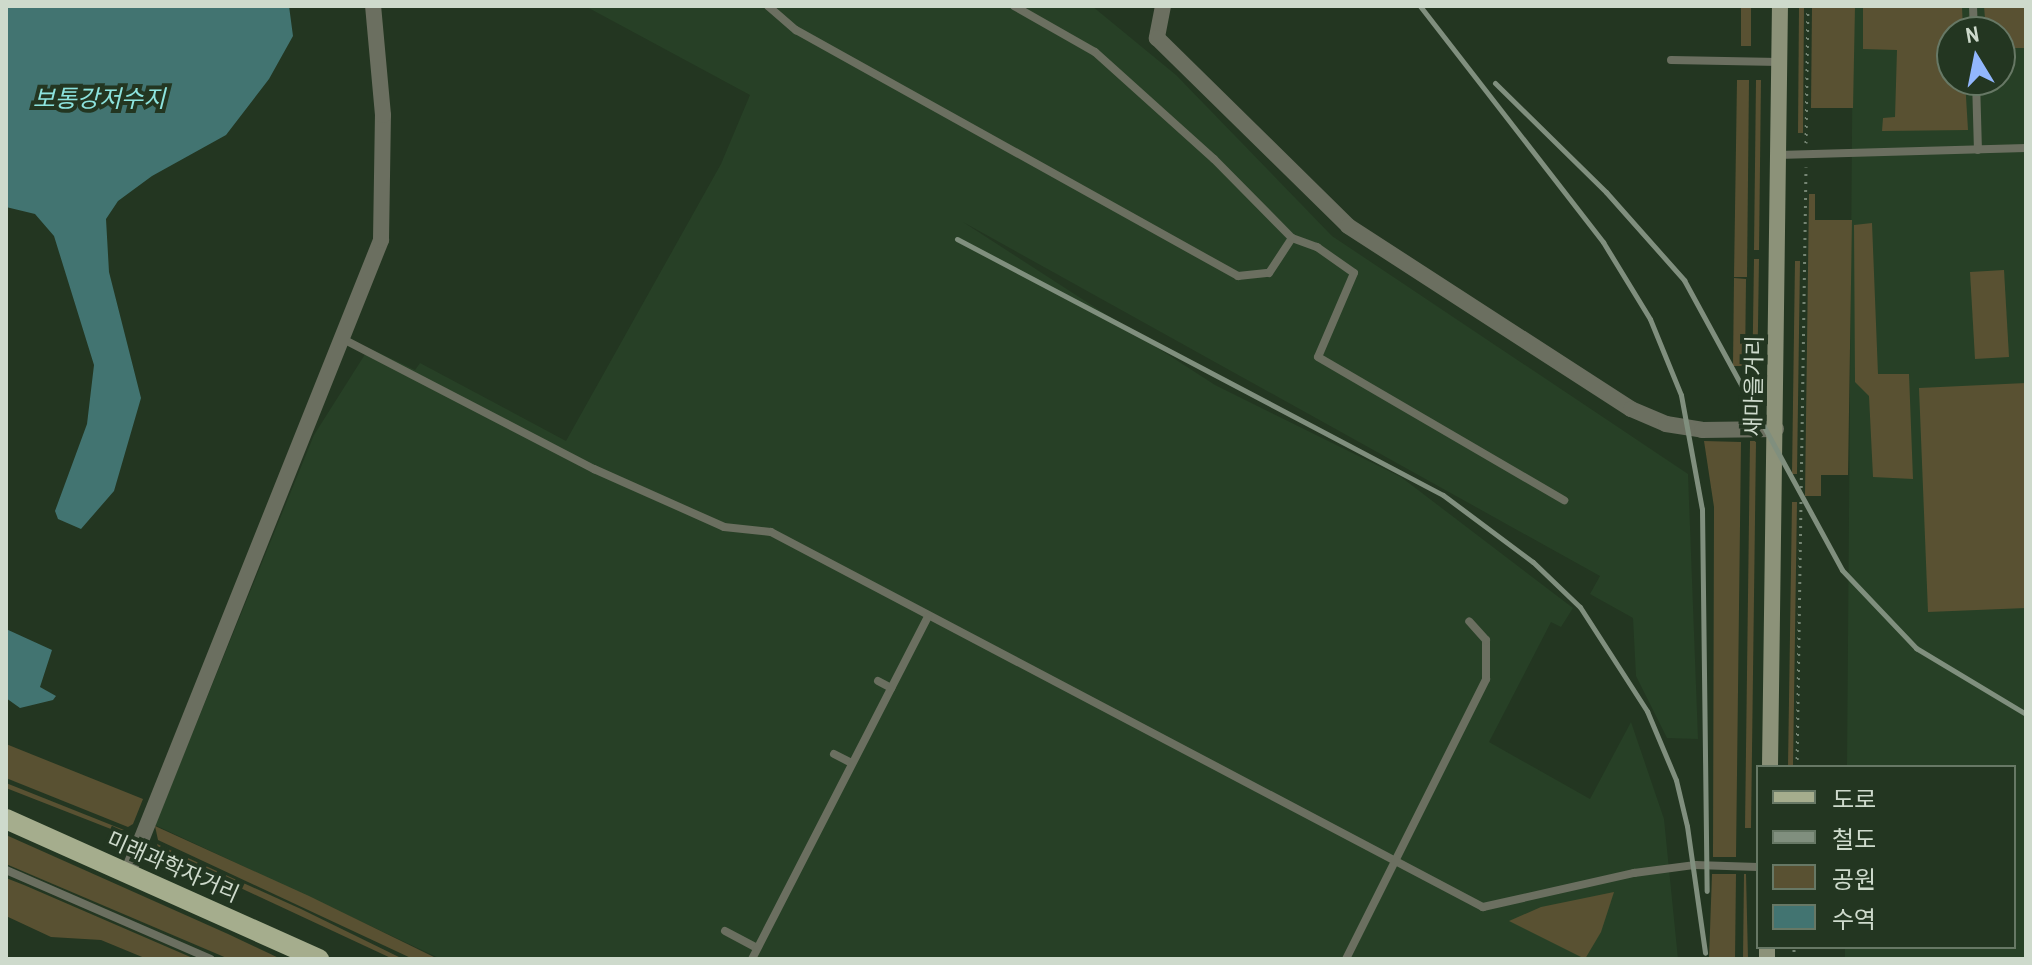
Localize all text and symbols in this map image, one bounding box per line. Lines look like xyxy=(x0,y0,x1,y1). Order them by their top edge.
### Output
north arrow xyxy=(1936,16,2016,96)
text: N xyxy=(1963,18,1981,50)
water label: 보통강저수지 xyxy=(33,85,165,113)
street label: 새마을거리 xyxy=(1740,335,1768,437)
legend xyxy=(1756,765,2016,949)
text: 도로 xyxy=(1832,783,1876,815)
text: 철도 xyxy=(1832,823,1876,855)
street label: 미래과학자거리 xyxy=(103,826,243,908)
text: 공원 xyxy=(1832,863,1876,895)
text: 수역 xyxy=(1832,903,1876,935)

